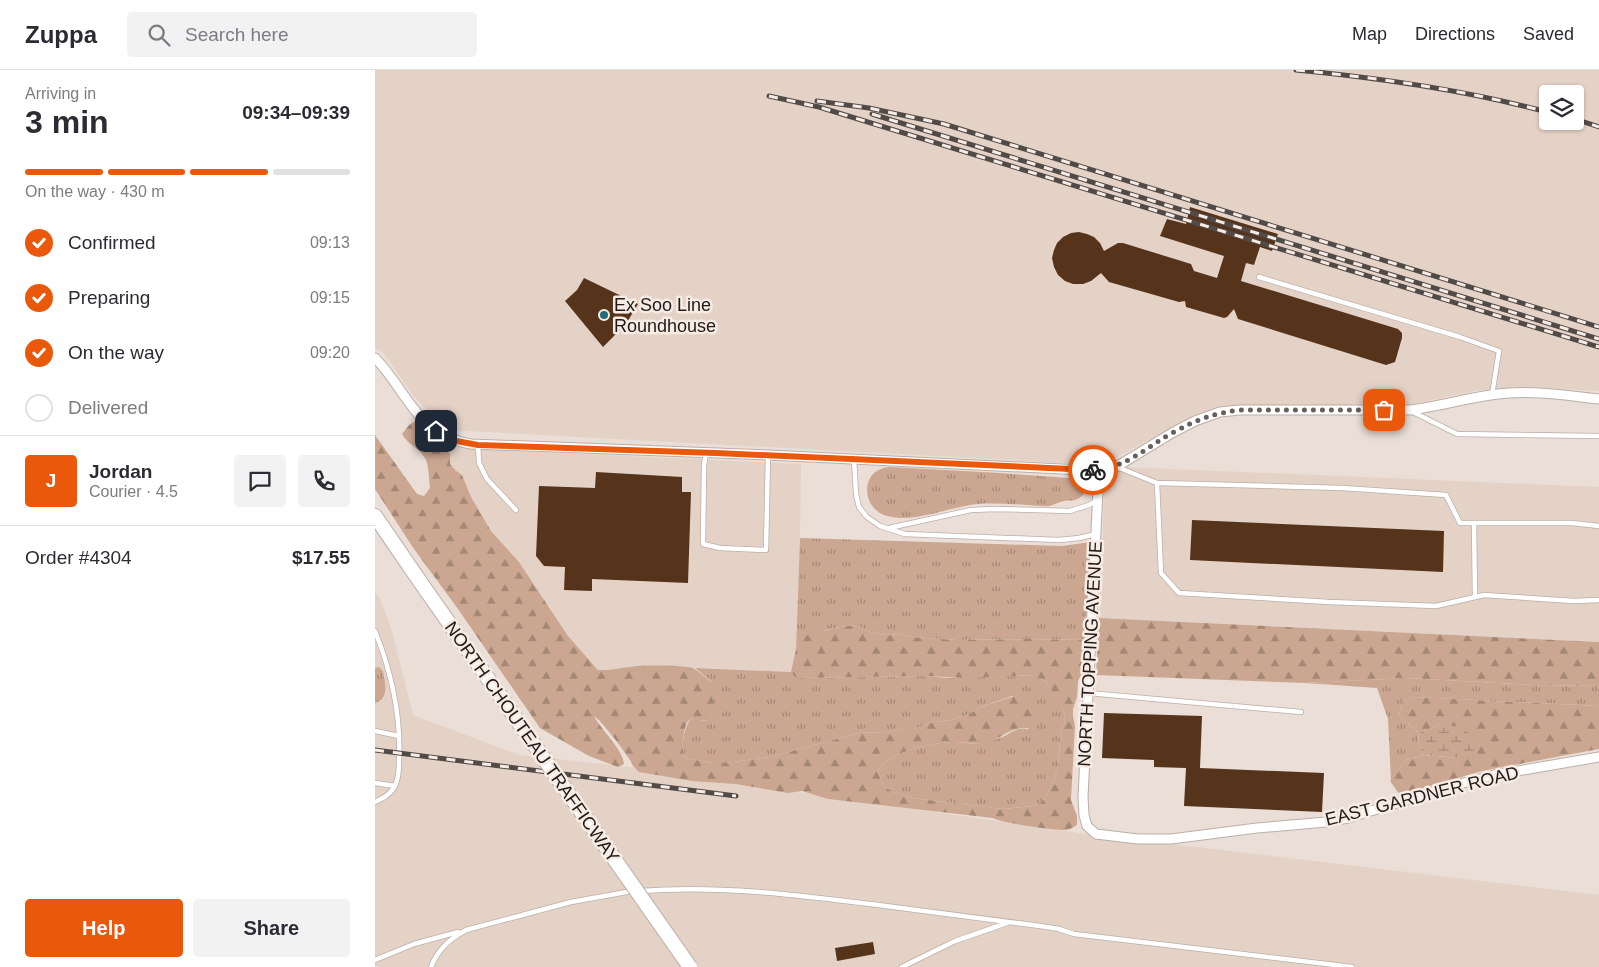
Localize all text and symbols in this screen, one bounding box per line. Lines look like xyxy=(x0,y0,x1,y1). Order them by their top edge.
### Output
search box xyxy=(127,12,477,57)
text: Zuppa xyxy=(25,21,97,48)
icon: search xyxy=(145,21,173,49)
text: Search here xyxy=(185,24,289,45)
text: Map xyxy=(1352,24,1387,44)
text: Directions xyxy=(1415,24,1495,44)
text: Saved xyxy=(1523,24,1574,44)
text: Arriving in xyxy=(25,85,96,102)
map controls xyxy=(1539,85,1584,130)
button: layers xyxy=(1539,85,1584,130)
text: 09:34–09:39 xyxy=(242,102,350,123)
text: 3 min xyxy=(25,104,109,140)
text: On the way · 430 m xyxy=(25,183,165,200)
icon: check xyxy=(25,229,53,257)
text: Confirmed xyxy=(68,232,156,253)
text: 09:13 xyxy=(310,234,350,251)
icon: check xyxy=(25,284,53,312)
text: Preparing xyxy=(68,287,150,308)
text: 09:15 xyxy=(310,289,350,306)
place label: Ex Soo Line Roundhouse xyxy=(614,295,716,336)
marker: Ex Soo Line Roundhouse xyxy=(598,309,610,321)
icon: check xyxy=(25,339,53,367)
text: On the way xyxy=(68,342,164,363)
text: 09:20 xyxy=(310,344,350,361)
pin xyxy=(1363,389,1405,431)
icon: bag xyxy=(1370,396,1398,424)
text: Delivered xyxy=(68,397,148,418)
pin xyxy=(415,410,457,452)
icon: home xyxy=(422,417,450,445)
courier xyxy=(1068,445,1118,495)
button: chat xyxy=(234,455,286,507)
button: phone xyxy=(298,455,350,507)
icon: bike xyxy=(1079,456,1107,484)
text: Jordan xyxy=(89,461,152,482)
text: J xyxy=(46,470,56,491)
text: Courier · 4.5 xyxy=(89,483,178,500)
street label: NORTH TOPPING AVENUE xyxy=(1074,541,1106,767)
text: Order #4304 xyxy=(25,547,132,568)
text: $17.55 xyxy=(292,547,350,568)
street label: NORTH CHOUTEAU TRAFFICWAY xyxy=(441,618,623,866)
street label: EAST GARDNER ROAD xyxy=(1323,762,1521,830)
button: Help xyxy=(25,899,183,957)
button: Share xyxy=(193,899,350,957)

